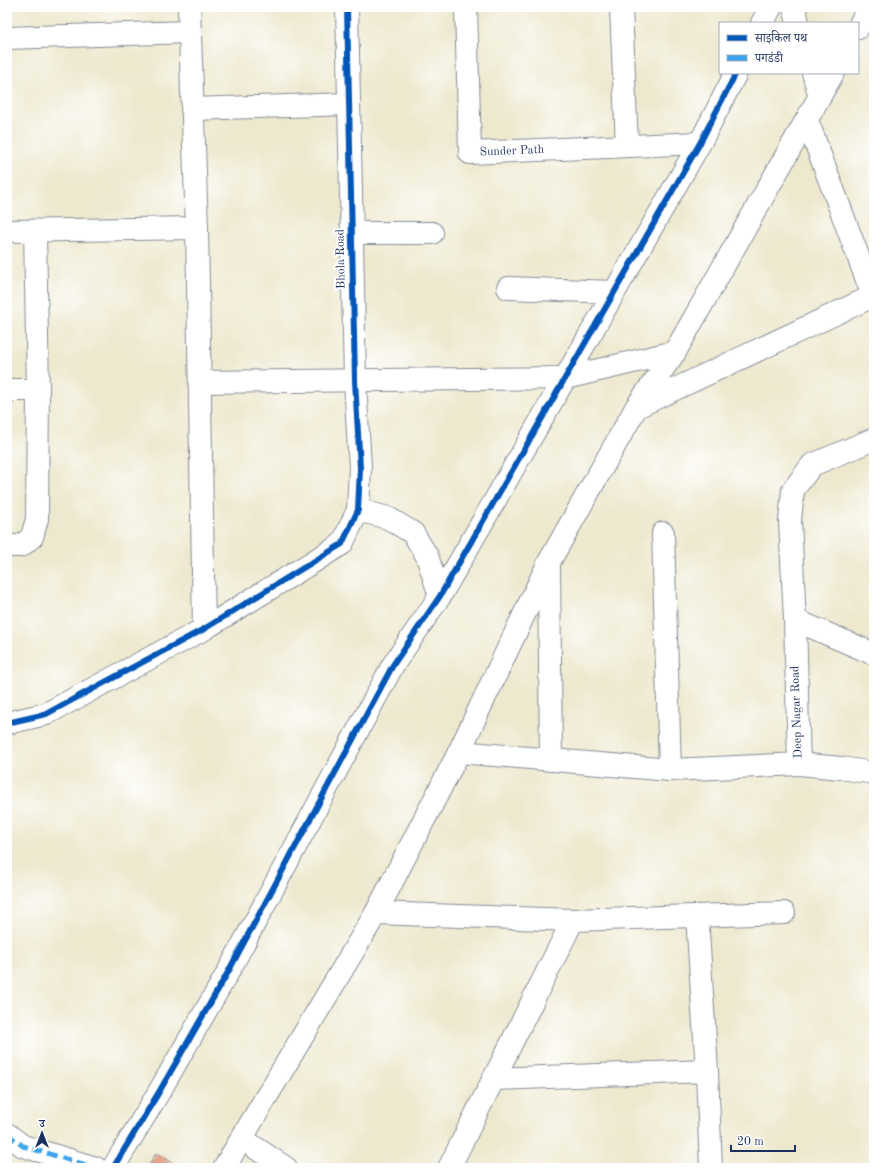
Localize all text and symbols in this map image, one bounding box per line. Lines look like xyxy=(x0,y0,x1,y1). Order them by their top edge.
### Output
legend xyxy=(719,22,859,74)
text: साइकिल पथ xyxy=(754,30,808,45)
text: पगडंडी xyxy=(754,51,784,65)
street label: Sunder Path xyxy=(479,144,545,159)
street label: Bhola Road xyxy=(334,229,348,289)
street label: Deep Nagar Road xyxy=(789,666,805,758)
north arrow xyxy=(22,1113,62,1153)
text: उ xyxy=(38,1119,46,1130)
scale bar xyxy=(731,1127,795,1153)
text: 20 m xyxy=(737,1136,764,1148)

